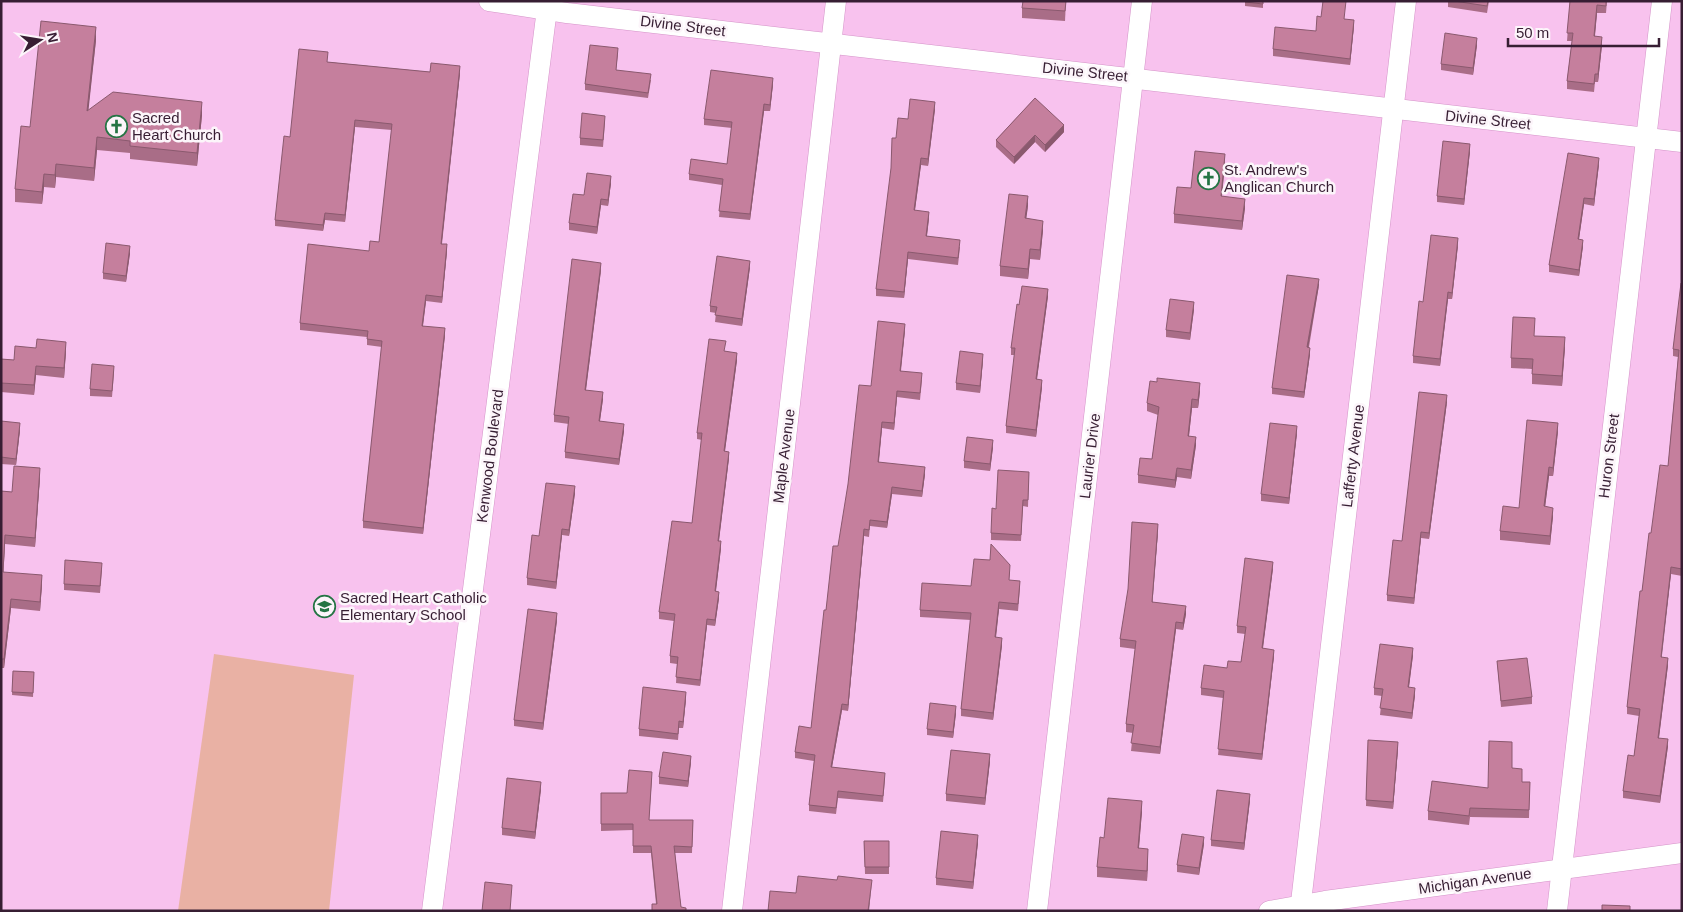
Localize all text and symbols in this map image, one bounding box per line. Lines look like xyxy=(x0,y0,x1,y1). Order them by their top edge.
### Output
street label: Divine Street xyxy=(639,12,728,39)
north arrow xyxy=(15,15,65,65)
scale bar xyxy=(1508,15,1659,47)
text: 50 m xyxy=(1516,24,1549,41)
text: N xyxy=(44,31,62,44)
street label: Divine Street xyxy=(1041,59,1129,85)
street label: Divine Street xyxy=(1444,107,1532,133)
place label: Sacred Heart Church xyxy=(132,109,221,143)
church icon: Sacred Heart Church xyxy=(104,115,128,139)
place label: St. Andrew's Anglican Church xyxy=(1224,161,1334,195)
church icon: St. Andrew's Anglican Church xyxy=(1196,167,1220,191)
street label: Kenwood Boulevard xyxy=(473,388,506,524)
street label: Lafferty Avenue xyxy=(1338,403,1367,508)
street label: Maple Avenue xyxy=(769,408,798,504)
street label: Laurier Drive xyxy=(1076,412,1103,500)
street label: Huron Street xyxy=(1595,412,1622,499)
place label: Sacred Heart Catholic Elementary School xyxy=(340,589,487,623)
school or university icon: Sacred Heart Catholic Elementary School xyxy=(312,595,336,619)
street label: Michigan Avenue xyxy=(1417,864,1533,897)

